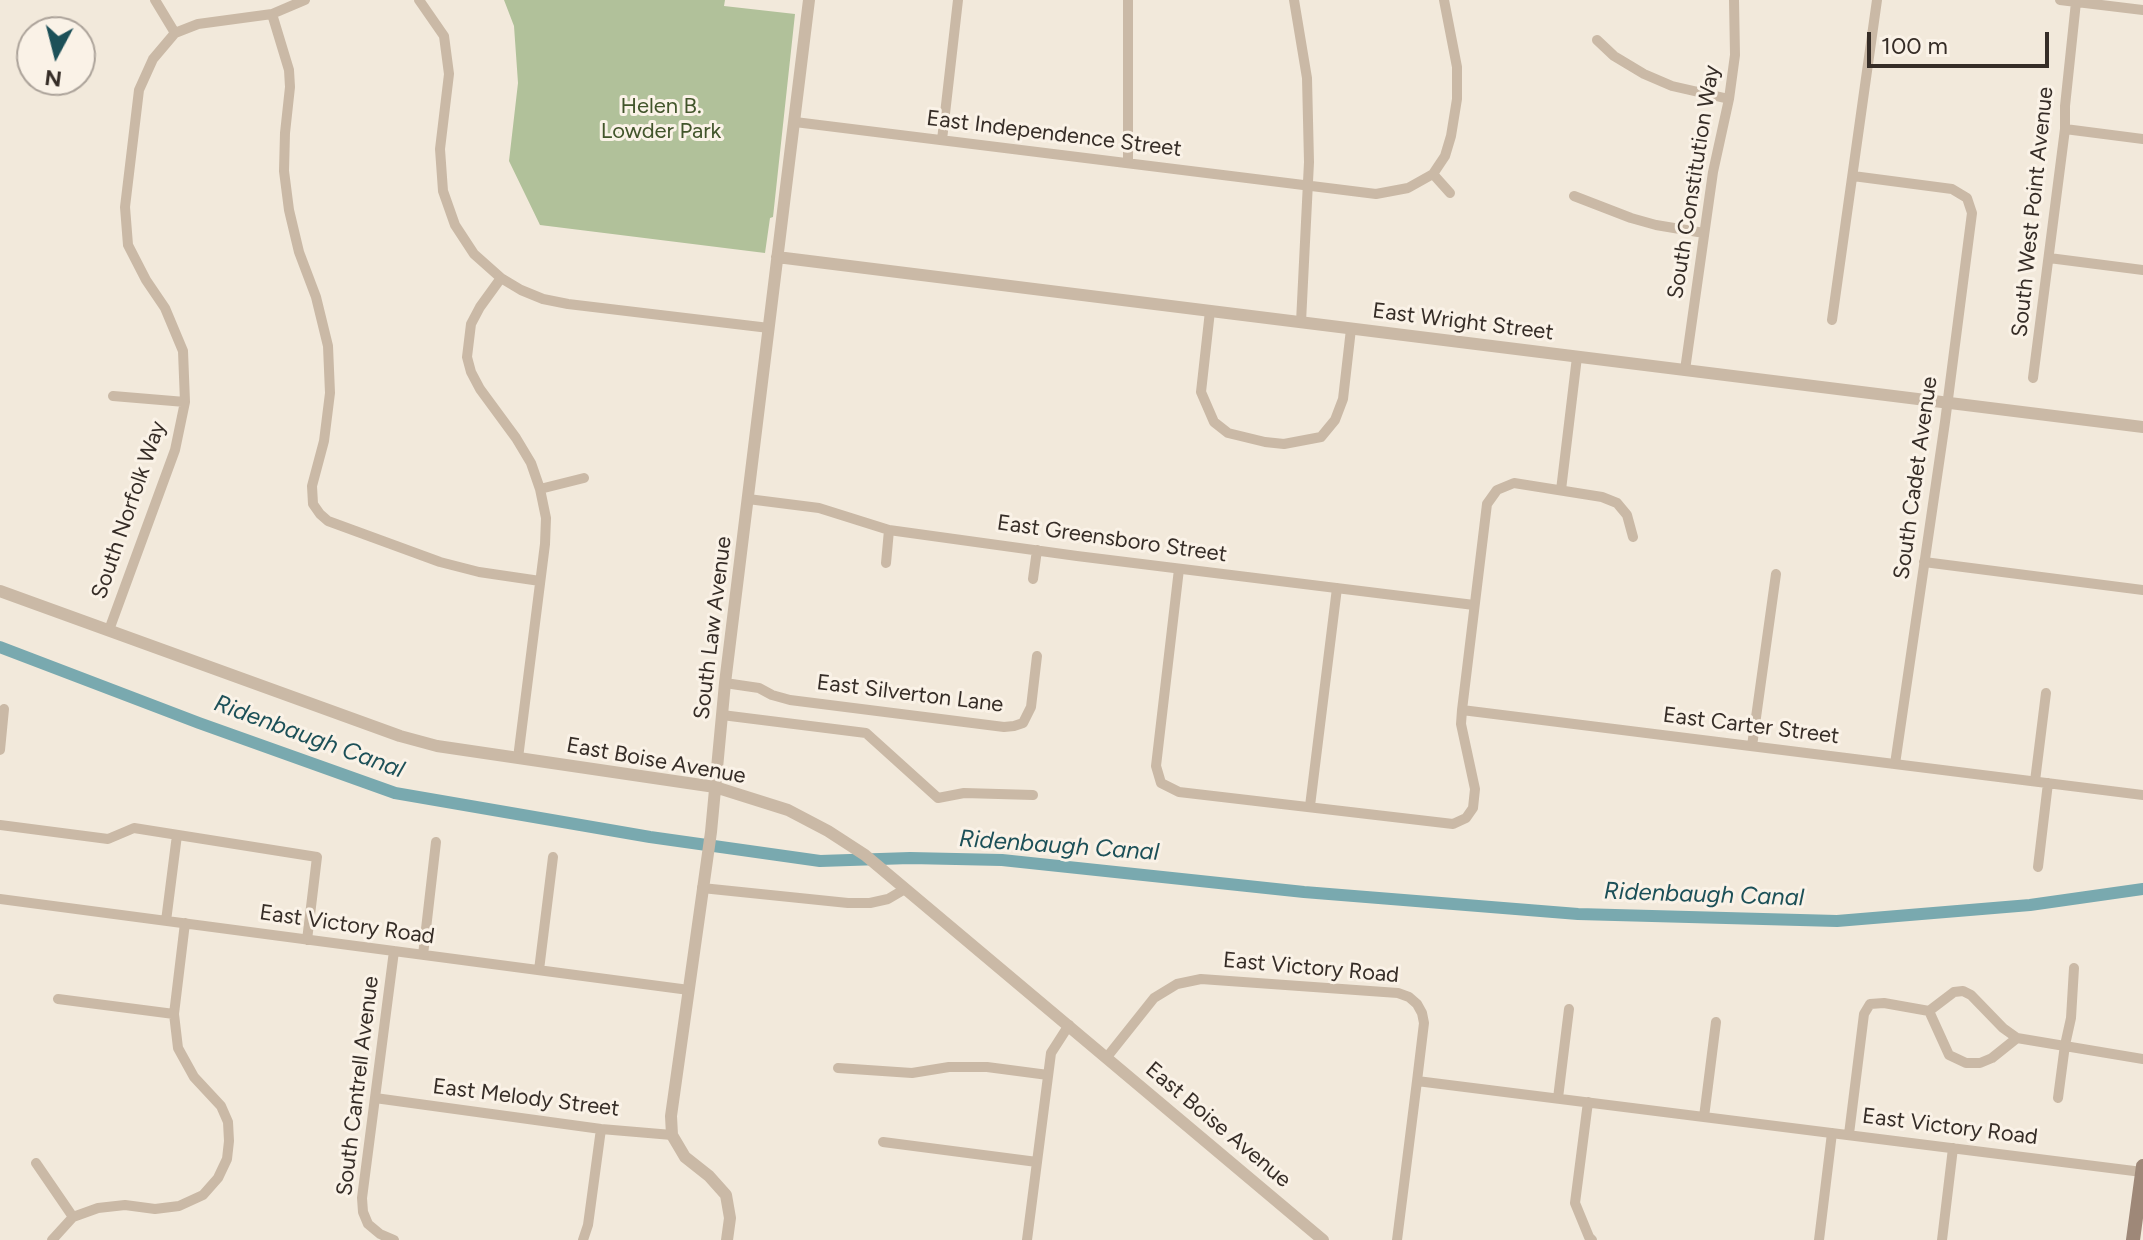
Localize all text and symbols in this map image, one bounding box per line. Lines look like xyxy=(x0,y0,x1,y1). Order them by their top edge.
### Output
north arrow xyxy=(16,16,96,96)
scale bar xyxy=(1871,16,2053,66)
text: 100 m xyxy=(1881,31,1948,60)
street label: South Constitution Way xyxy=(1662,63,1726,301)
text: N xyxy=(43,64,63,93)
street label: South West Point Avenue xyxy=(2007,86,2059,338)
park label: Helen B. Lowder Park xyxy=(601,94,721,146)
street label: East Independence Street xyxy=(925,105,1183,163)
street label: East Wright Street xyxy=(1371,298,1555,346)
street label: South Cadet Avenue xyxy=(1889,375,1943,581)
street label: South Norfolk Way xyxy=(86,418,172,602)
street label: East Greensboro Street xyxy=(995,510,1229,568)
street label: South Law Avenue xyxy=(689,535,737,721)
street label: East Silverton Lane xyxy=(815,669,1005,719)
water label: Ridenbaugh Canal xyxy=(210,689,408,785)
street label: East Carter Street xyxy=(1661,702,1841,750)
street label: East Boise Avenue xyxy=(564,732,748,790)
water label: Ridenbaugh Canal xyxy=(958,825,1160,867)
water label: Ridenbaugh Canal xyxy=(1603,877,1805,913)
street label: East Victory Road xyxy=(258,900,436,950)
street label: East Victory Road xyxy=(1222,947,1400,989)
street label: South Cantrell Avenue xyxy=(331,975,385,1197)
street label: East Boise Avenue xyxy=(1140,1057,1296,1193)
street label: East Melody Street xyxy=(431,1073,621,1123)
street label: East Victory Road xyxy=(1861,1103,2039,1151)

